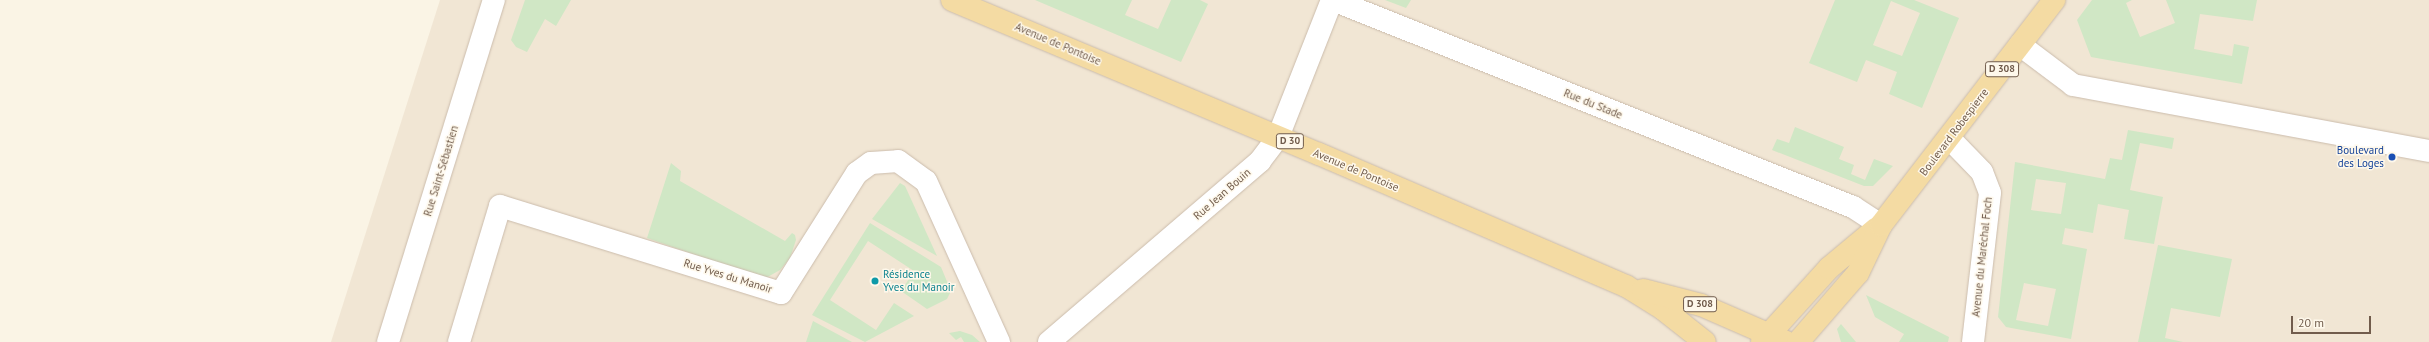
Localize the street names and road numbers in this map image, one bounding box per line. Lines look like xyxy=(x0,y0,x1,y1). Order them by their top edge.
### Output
street label: Avenue de Pontoise xyxy=(1013,20,1103,68)
road number: D 308 xyxy=(1984,61,2020,77)
street label: Rue du Stade xyxy=(1562,86,1624,122)
street label: Boulevard Robespierre xyxy=(1917,86,1991,178)
street label: Rue Saint-Sébastien xyxy=(421,124,461,218)
road number: D 30 xyxy=(1275,133,1305,149)
street label: Avenue de Pontoise xyxy=(1311,146,1401,194)
street label: Rue Jean Bouin xyxy=(1191,166,1253,222)
street label: Avenue du Maréchal Foch xyxy=(1969,196,1995,318)
street label: Rue Yves du Manoir xyxy=(682,256,774,296)
road number: D 308 xyxy=(1682,296,1718,312)

